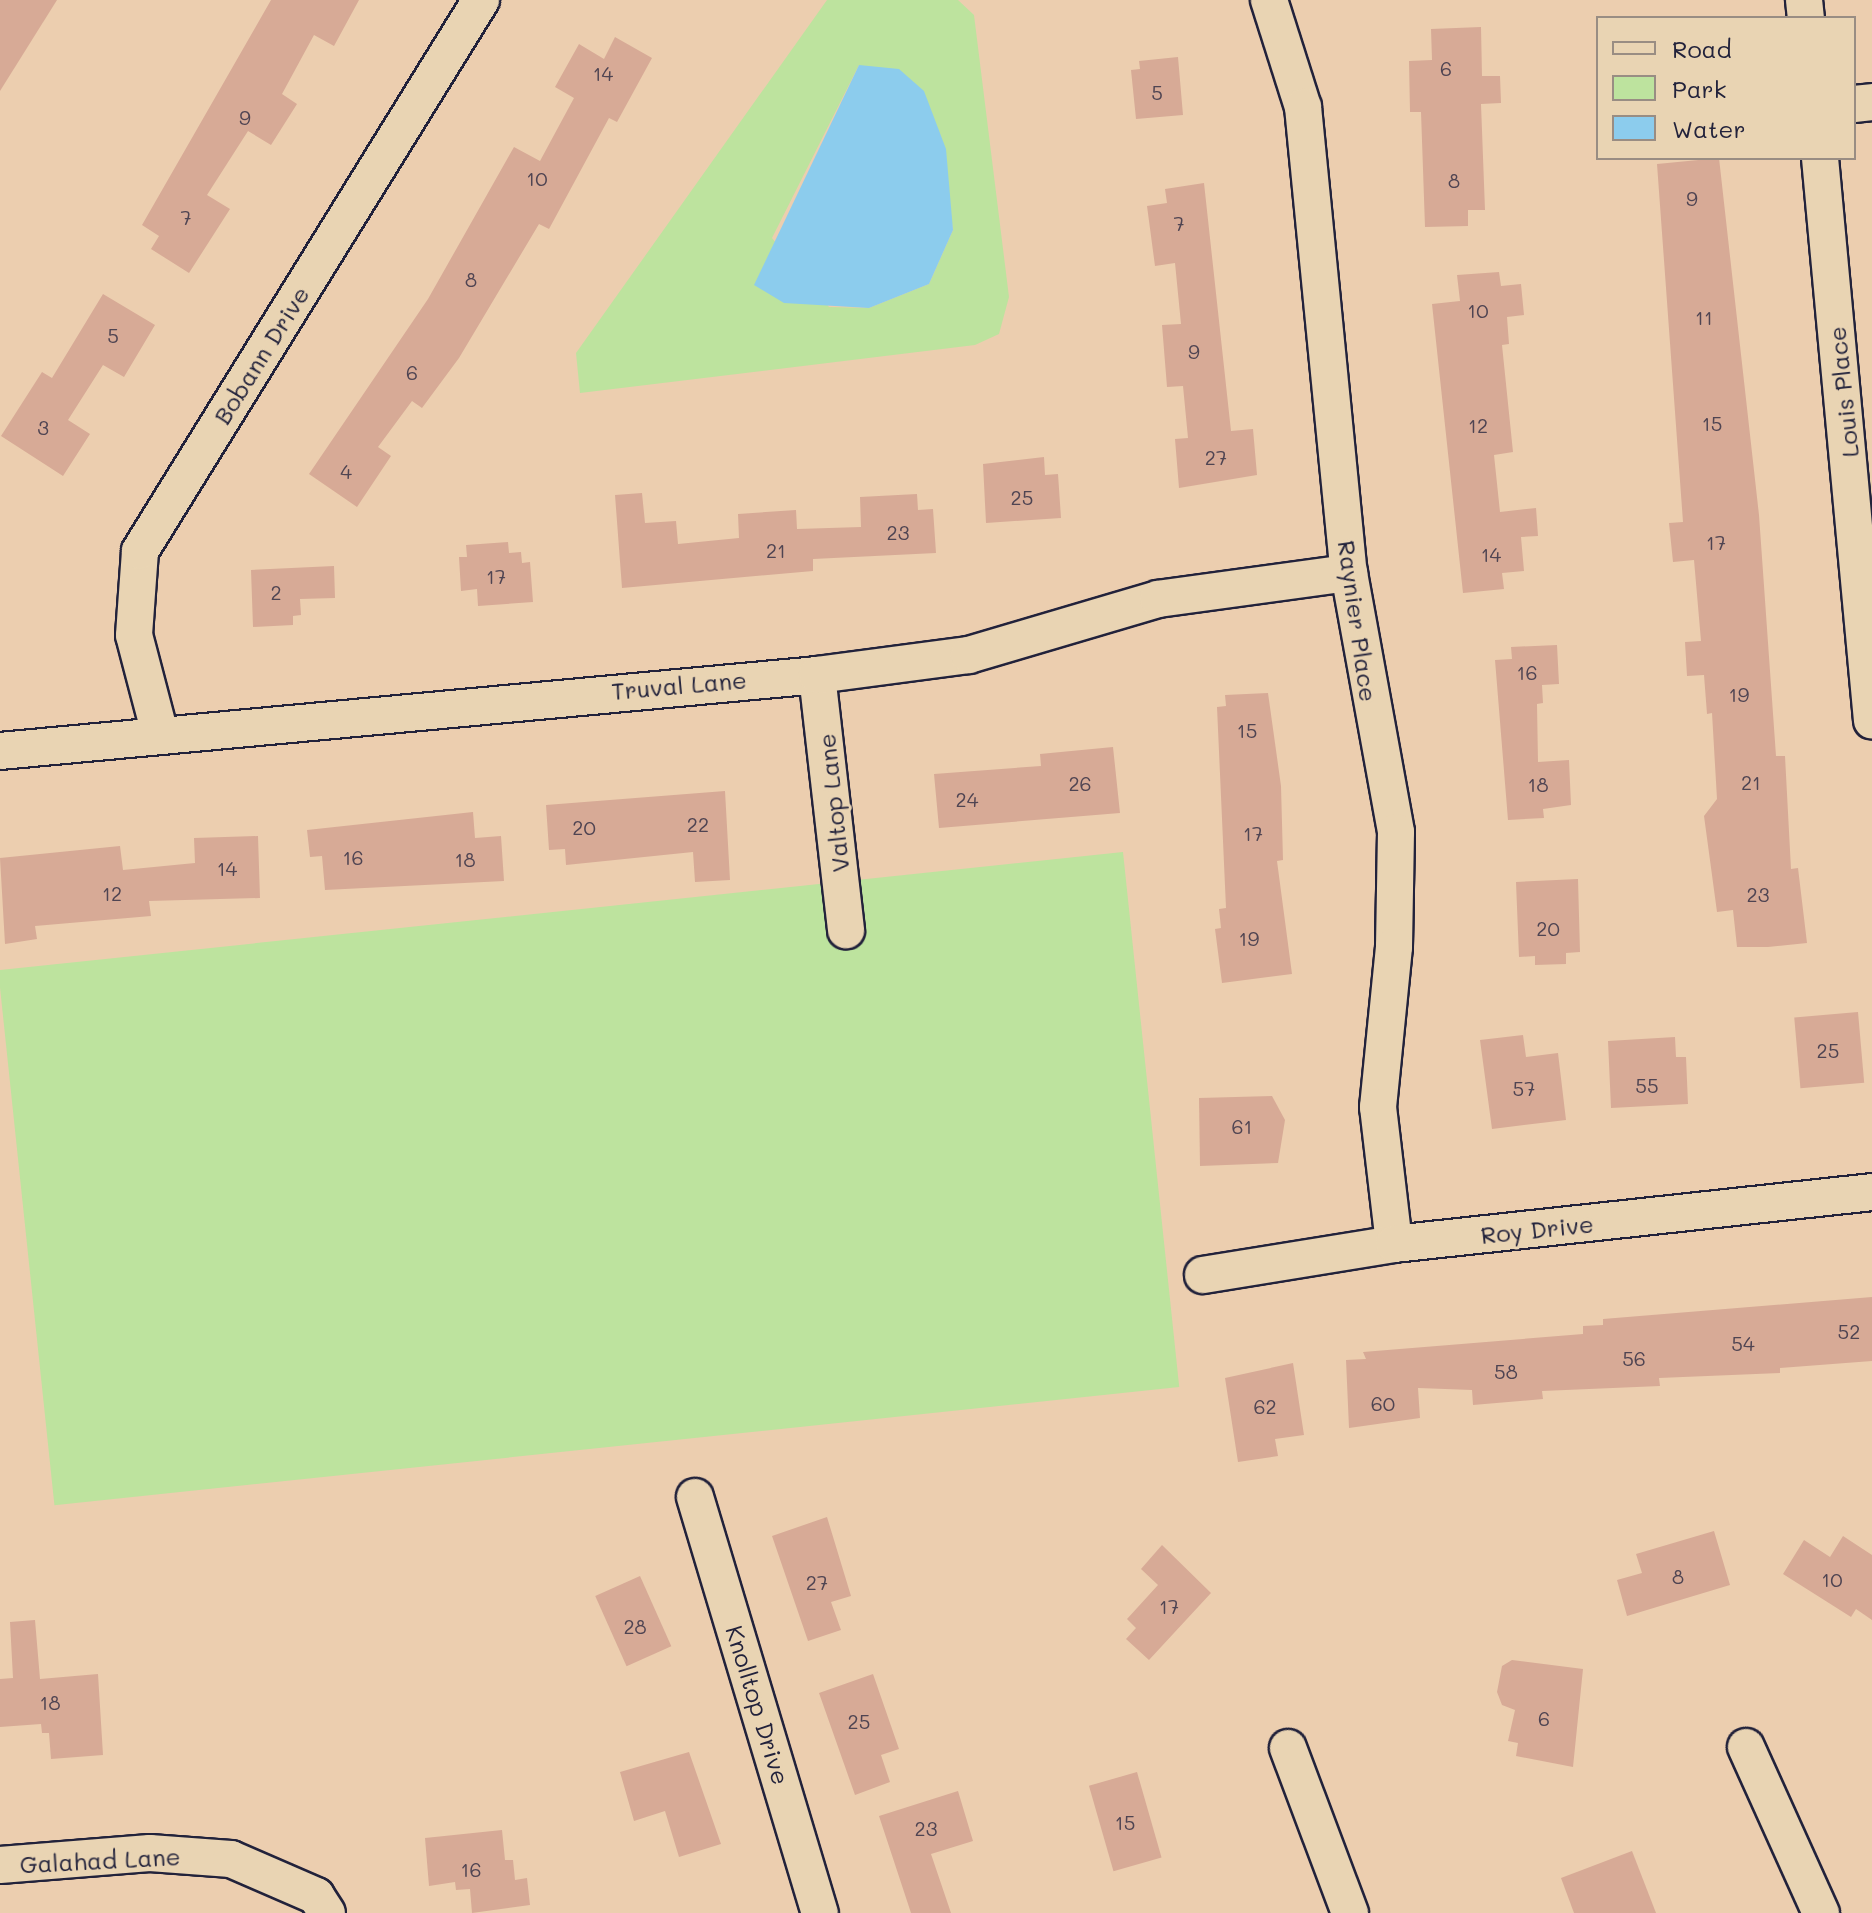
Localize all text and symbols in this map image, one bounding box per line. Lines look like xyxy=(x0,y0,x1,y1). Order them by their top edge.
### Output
legend xyxy=(1596,16,1856,160)
text: Road xyxy=(1672,33,1732,64)
house number: 6 xyxy=(1440,56,1452,80)
house number: 14 xyxy=(593,61,613,85)
text: Park xyxy=(1672,73,1726,104)
house number: 5 xyxy=(1151,80,1163,104)
house number: 9 xyxy=(239,105,251,129)
text: Water xyxy=(1672,113,1746,144)
house number: 10 xyxy=(526,166,548,190)
house number: 8 xyxy=(1448,168,1460,192)
house number: 9 xyxy=(1686,186,1698,210)
house number: 7 xyxy=(180,205,192,229)
house number: 7 xyxy=(1173,211,1185,235)
house number: 8 xyxy=(465,267,477,291)
street label: Bobann Drive xyxy=(207,281,315,429)
house number: 10 xyxy=(1467,298,1489,322)
house number: 11 xyxy=(1695,305,1713,329)
house number: 5 xyxy=(107,323,119,347)
street label: Louis Place xyxy=(1822,325,1864,459)
house number: 9 xyxy=(1188,339,1200,363)
house number: 6 xyxy=(406,360,418,384)
house number: 15 xyxy=(1702,411,1722,435)
house number: 12 xyxy=(1468,413,1488,437)
house number: 3 xyxy=(37,415,49,439)
house number: 27 xyxy=(1205,445,1227,469)
house number: 4 xyxy=(340,459,352,483)
house number: 25 xyxy=(1011,485,1033,509)
house number: 23 xyxy=(887,520,909,544)
house number: 17 xyxy=(1706,530,1726,554)
house number: 21 xyxy=(766,538,786,562)
street label: Raynier Place xyxy=(1332,538,1384,704)
house number: 14 xyxy=(1481,542,1501,566)
house number: 17 xyxy=(486,564,506,588)
house number: 2 xyxy=(270,580,282,604)
house number: 16 xyxy=(1516,660,1538,684)
street label: Truval Lane xyxy=(610,665,748,705)
house number: 19 xyxy=(1729,682,1749,706)
house number: 15 xyxy=(1237,718,1257,742)
street label: Valtop Lane xyxy=(811,732,855,874)
house number: 21 xyxy=(1741,770,1761,794)
house number: 26 xyxy=(1068,771,1092,795)
house number: 18 xyxy=(1527,772,1549,796)
house number: 24 xyxy=(956,787,978,811)
house number: 22 xyxy=(687,812,709,836)
house number: 20 xyxy=(572,815,596,839)
house number: 17 xyxy=(1243,821,1263,845)
house number: 16 xyxy=(342,845,364,869)
house number: 18 xyxy=(454,847,476,871)
house number: 14 xyxy=(217,856,237,880)
house number: 12 xyxy=(102,881,122,905)
house number: 23 xyxy=(1747,882,1769,906)
house number: 20 xyxy=(1536,916,1560,940)
house number: 19 xyxy=(1239,926,1259,950)
house number: 25 xyxy=(1817,1038,1839,1062)
house number: 55 xyxy=(1635,1073,1659,1097)
house number: 57 xyxy=(1513,1076,1535,1100)
house number: 61 xyxy=(1231,1114,1253,1138)
street label: Roy Drive xyxy=(1479,1209,1595,1249)
house number: 52 xyxy=(1838,1319,1860,1343)
house number: 54 xyxy=(1731,1331,1755,1355)
house number: 56 xyxy=(1622,1346,1646,1370)
house number: 58 xyxy=(1494,1359,1518,1383)
house number: 60 xyxy=(1371,1391,1395,1415)
house number: 62 xyxy=(1253,1394,1277,1418)
house number: 8 xyxy=(1672,1564,1684,1588)
house number: 10 xyxy=(1821,1567,1843,1591)
house number: 27 xyxy=(806,1570,828,1594)
house number: 17 xyxy=(1159,1594,1179,1618)
house number: 28 xyxy=(623,1614,647,1638)
street label: Knolltop Drive xyxy=(720,1622,796,1788)
house number: 18 xyxy=(39,1690,61,1714)
house number: 6 xyxy=(1538,1706,1550,1730)
house number: 25 xyxy=(848,1709,870,1733)
house number: 15 xyxy=(1115,1810,1135,1834)
house number: 23 xyxy=(915,1816,937,1840)
street label: Galahad Lane xyxy=(19,1841,181,1879)
house number: 16 xyxy=(460,1857,482,1881)

